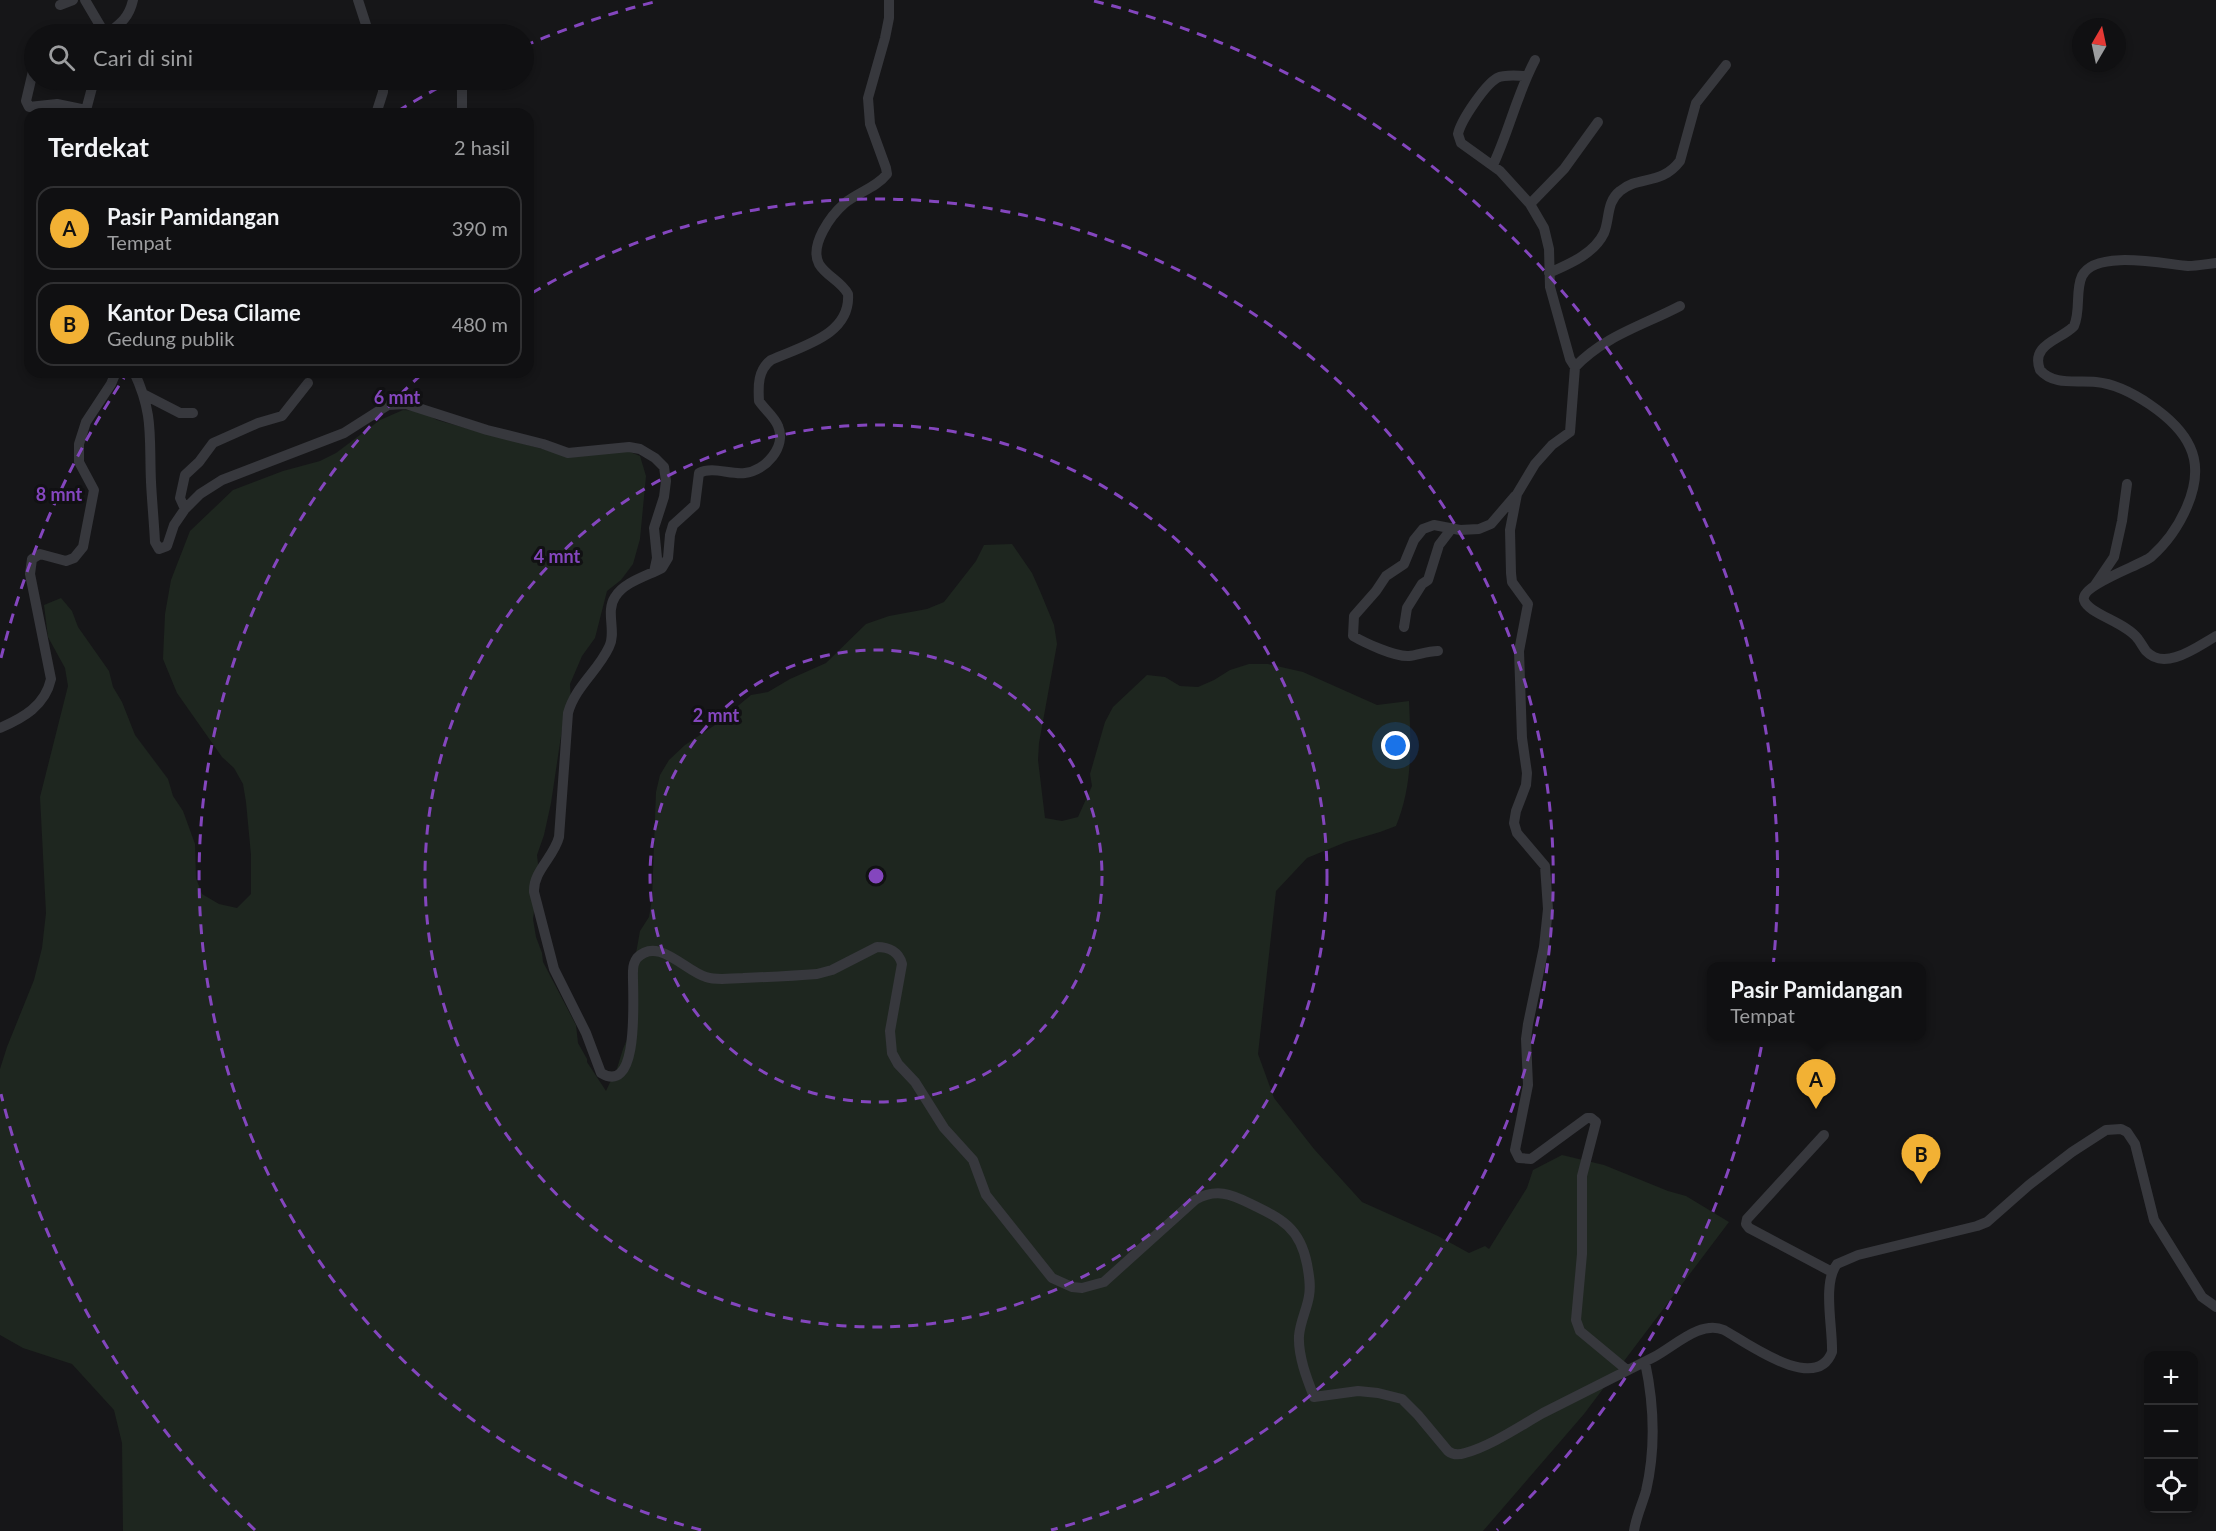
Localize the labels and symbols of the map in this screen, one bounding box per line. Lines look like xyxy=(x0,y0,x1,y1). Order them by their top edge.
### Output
north arrow xyxy=(2072,18,2126,72)
text: 6 mnt xyxy=(374,386,421,408)
text: 8 mnt xyxy=(36,483,83,505)
text: 4 mnt xyxy=(534,545,581,567)
text: 2 mnt xyxy=(693,704,740,726)
your location xyxy=(1381,731,1410,760)
centre of rings xyxy=(866,866,886,886)
pin: A xyxy=(1796,1060,1836,1109)
pin: B xyxy=(1902,1134,1940,1184)

